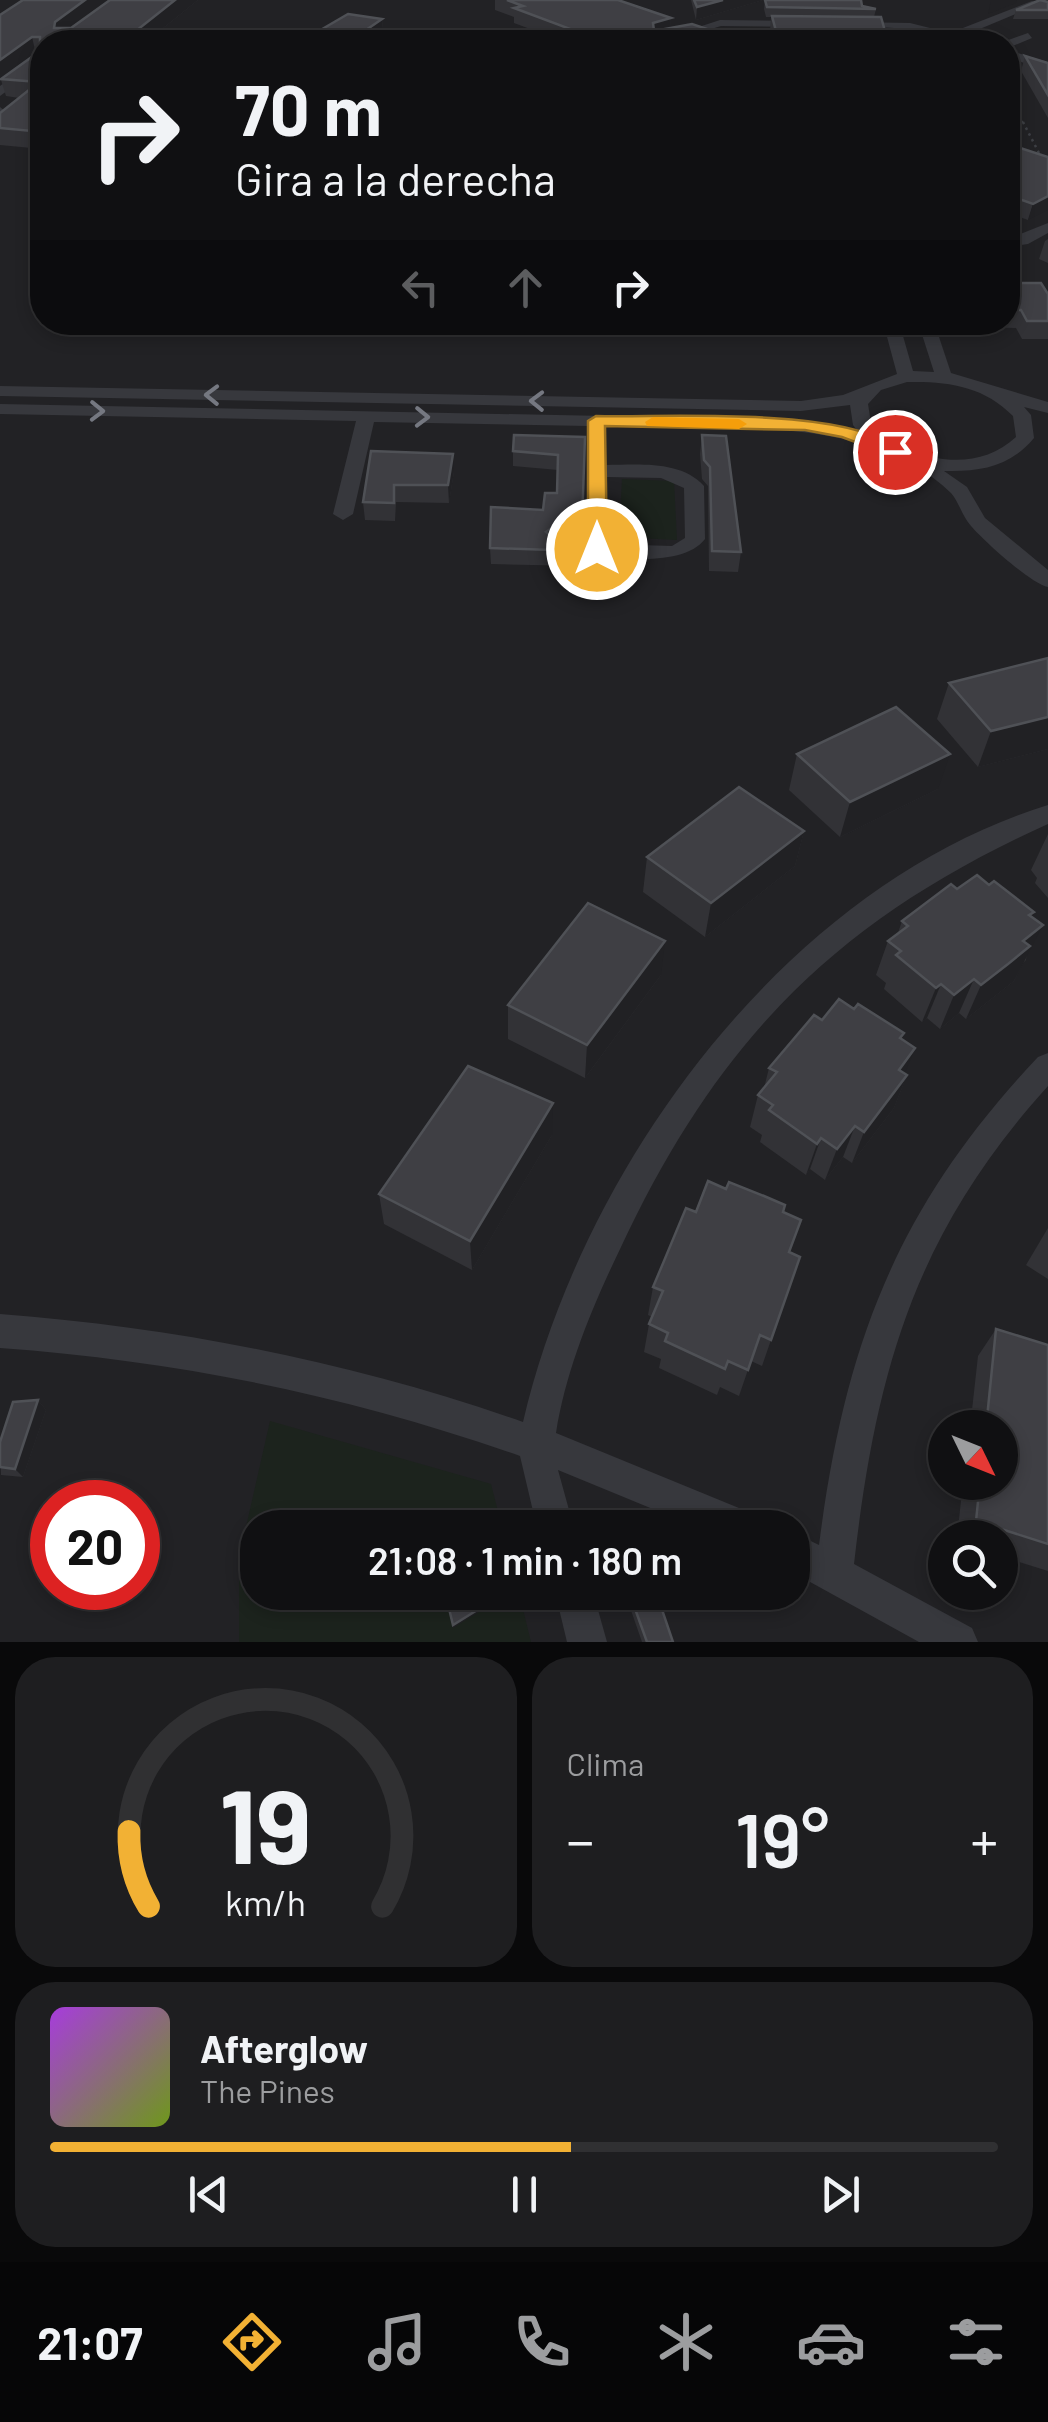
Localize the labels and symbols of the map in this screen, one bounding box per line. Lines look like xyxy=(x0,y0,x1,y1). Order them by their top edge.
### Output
one-way arrow xyxy=(203,384,219,405)
one-way arrow xyxy=(528,390,544,411)
one-way arrow xyxy=(90,400,106,421)
one-way arrow xyxy=(415,407,431,428)
pin xyxy=(853,410,938,495)
position arrow xyxy=(545,497,649,601)
north arrow xyxy=(928,1410,1018,1500)
speed limit sign: 20 xyxy=(30,1480,160,1610)

